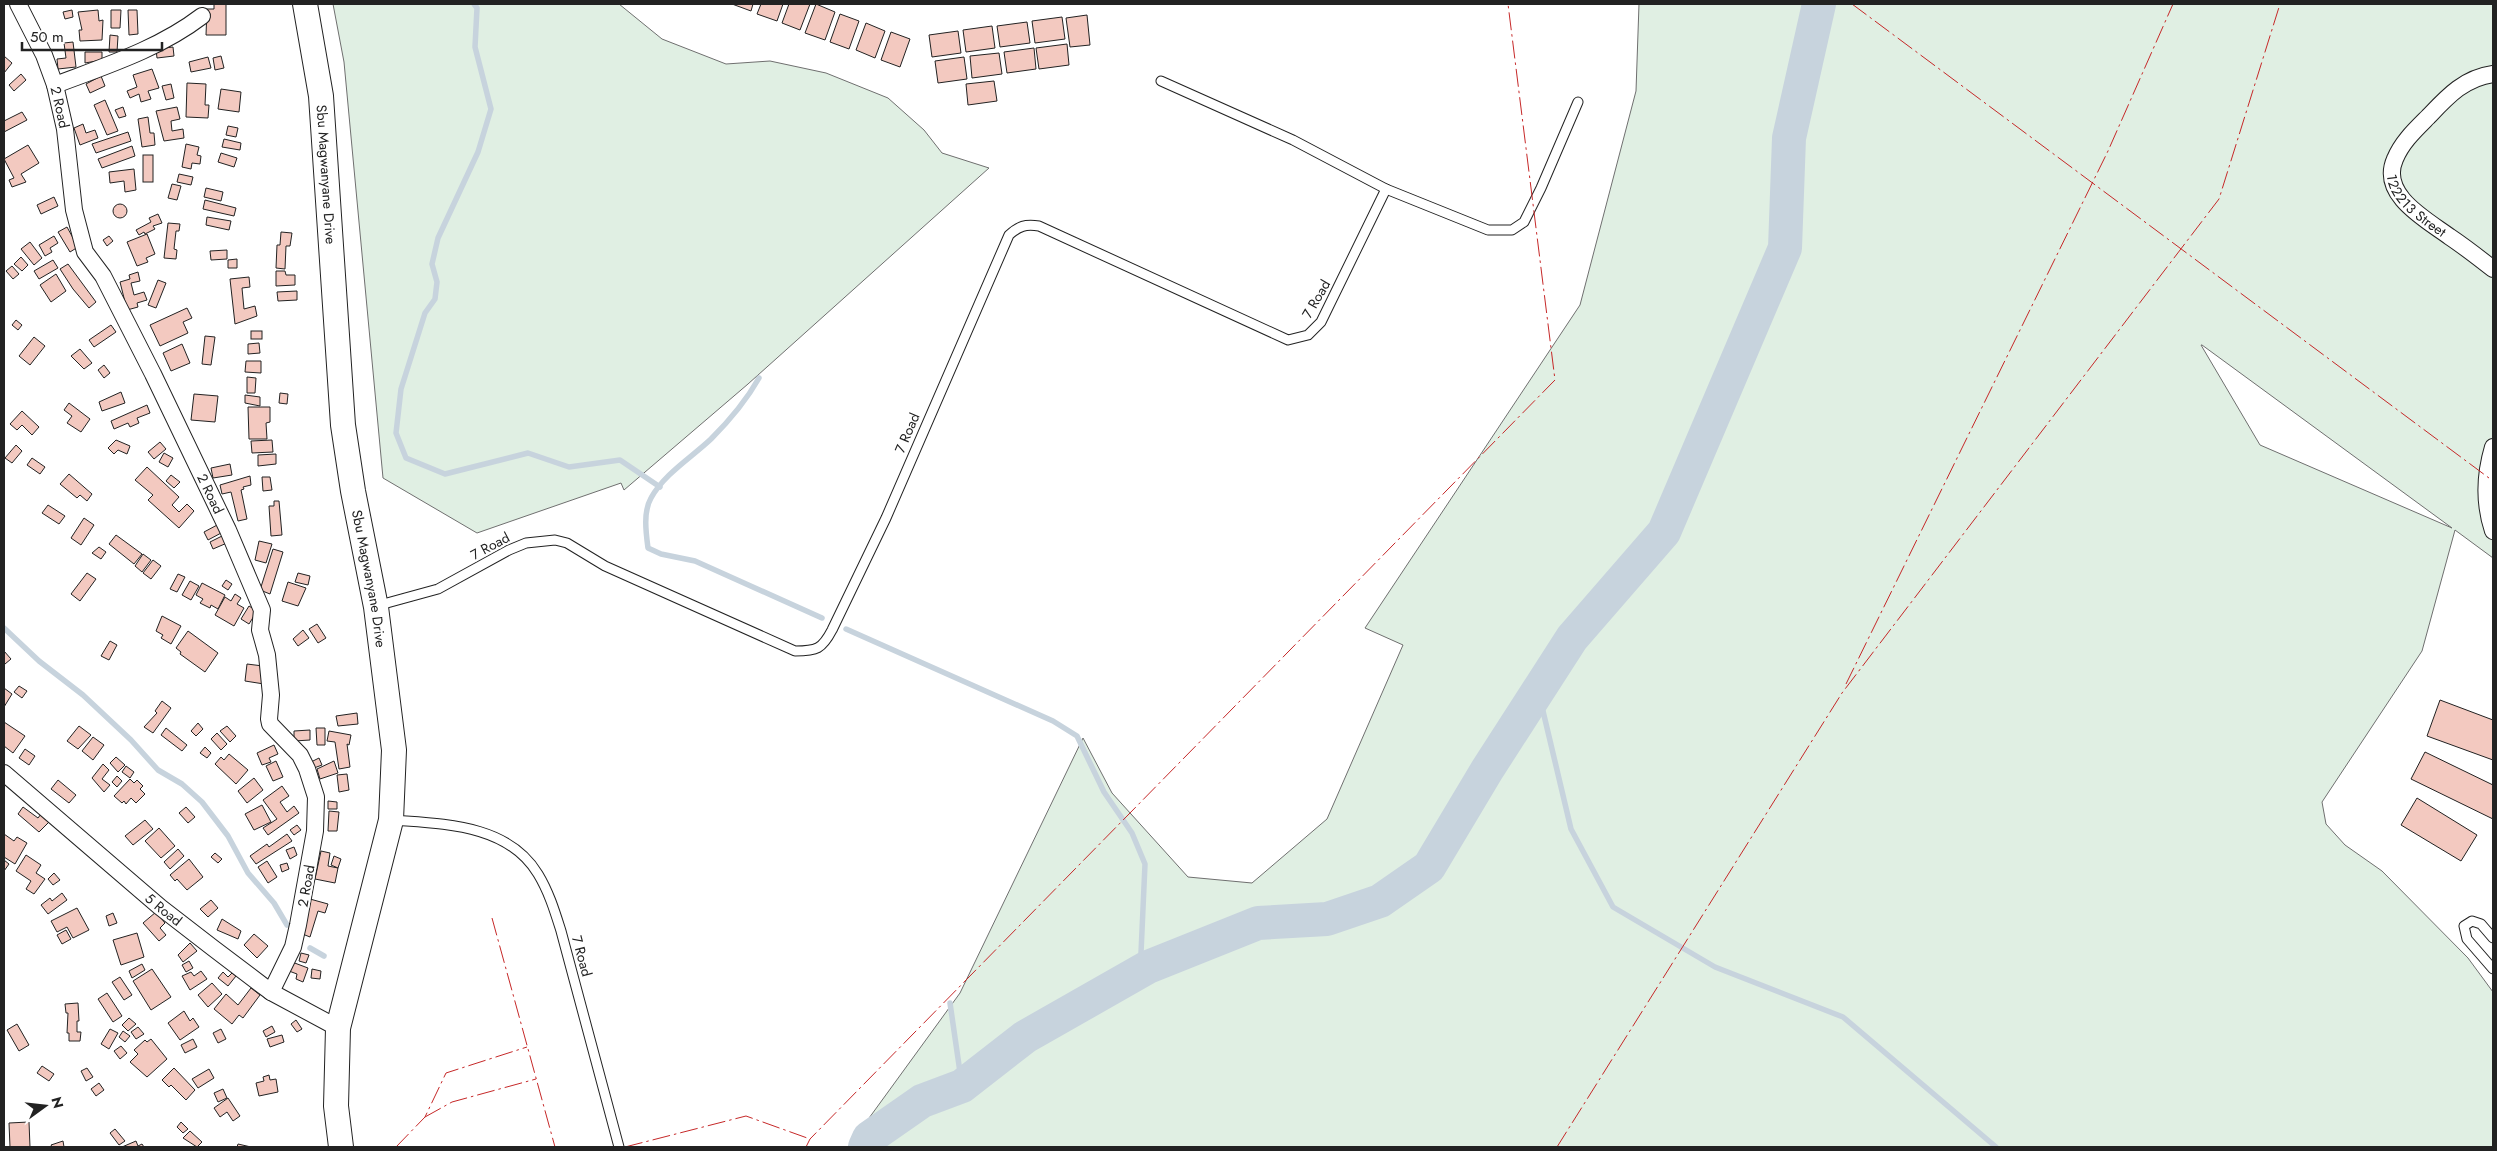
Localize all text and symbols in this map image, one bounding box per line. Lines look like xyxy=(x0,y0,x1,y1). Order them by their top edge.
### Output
scale bar xyxy=(22,20,162,52)
text: 50 m xyxy=(30,26,64,48)
street label: 2 Road xyxy=(46,84,75,130)
street label: Sbu Magwanyane Drive xyxy=(312,104,341,245)
street label: 122213 Street xyxy=(2382,173,2451,242)
street label: 7 Road xyxy=(1297,276,1335,322)
street label: 7 Road xyxy=(890,410,924,456)
street label: 2 Road xyxy=(192,470,229,517)
street label: Sbu Magwanyane Drive xyxy=(347,508,391,649)
street label: 7 Road xyxy=(467,527,513,565)
street label: 2 Road xyxy=(292,863,320,909)
street label: 5 Road xyxy=(141,888,186,931)
street label: 7 Road xyxy=(567,933,597,979)
north arrow xyxy=(20,1081,70,1131)
text: N xyxy=(46,1095,69,1111)

